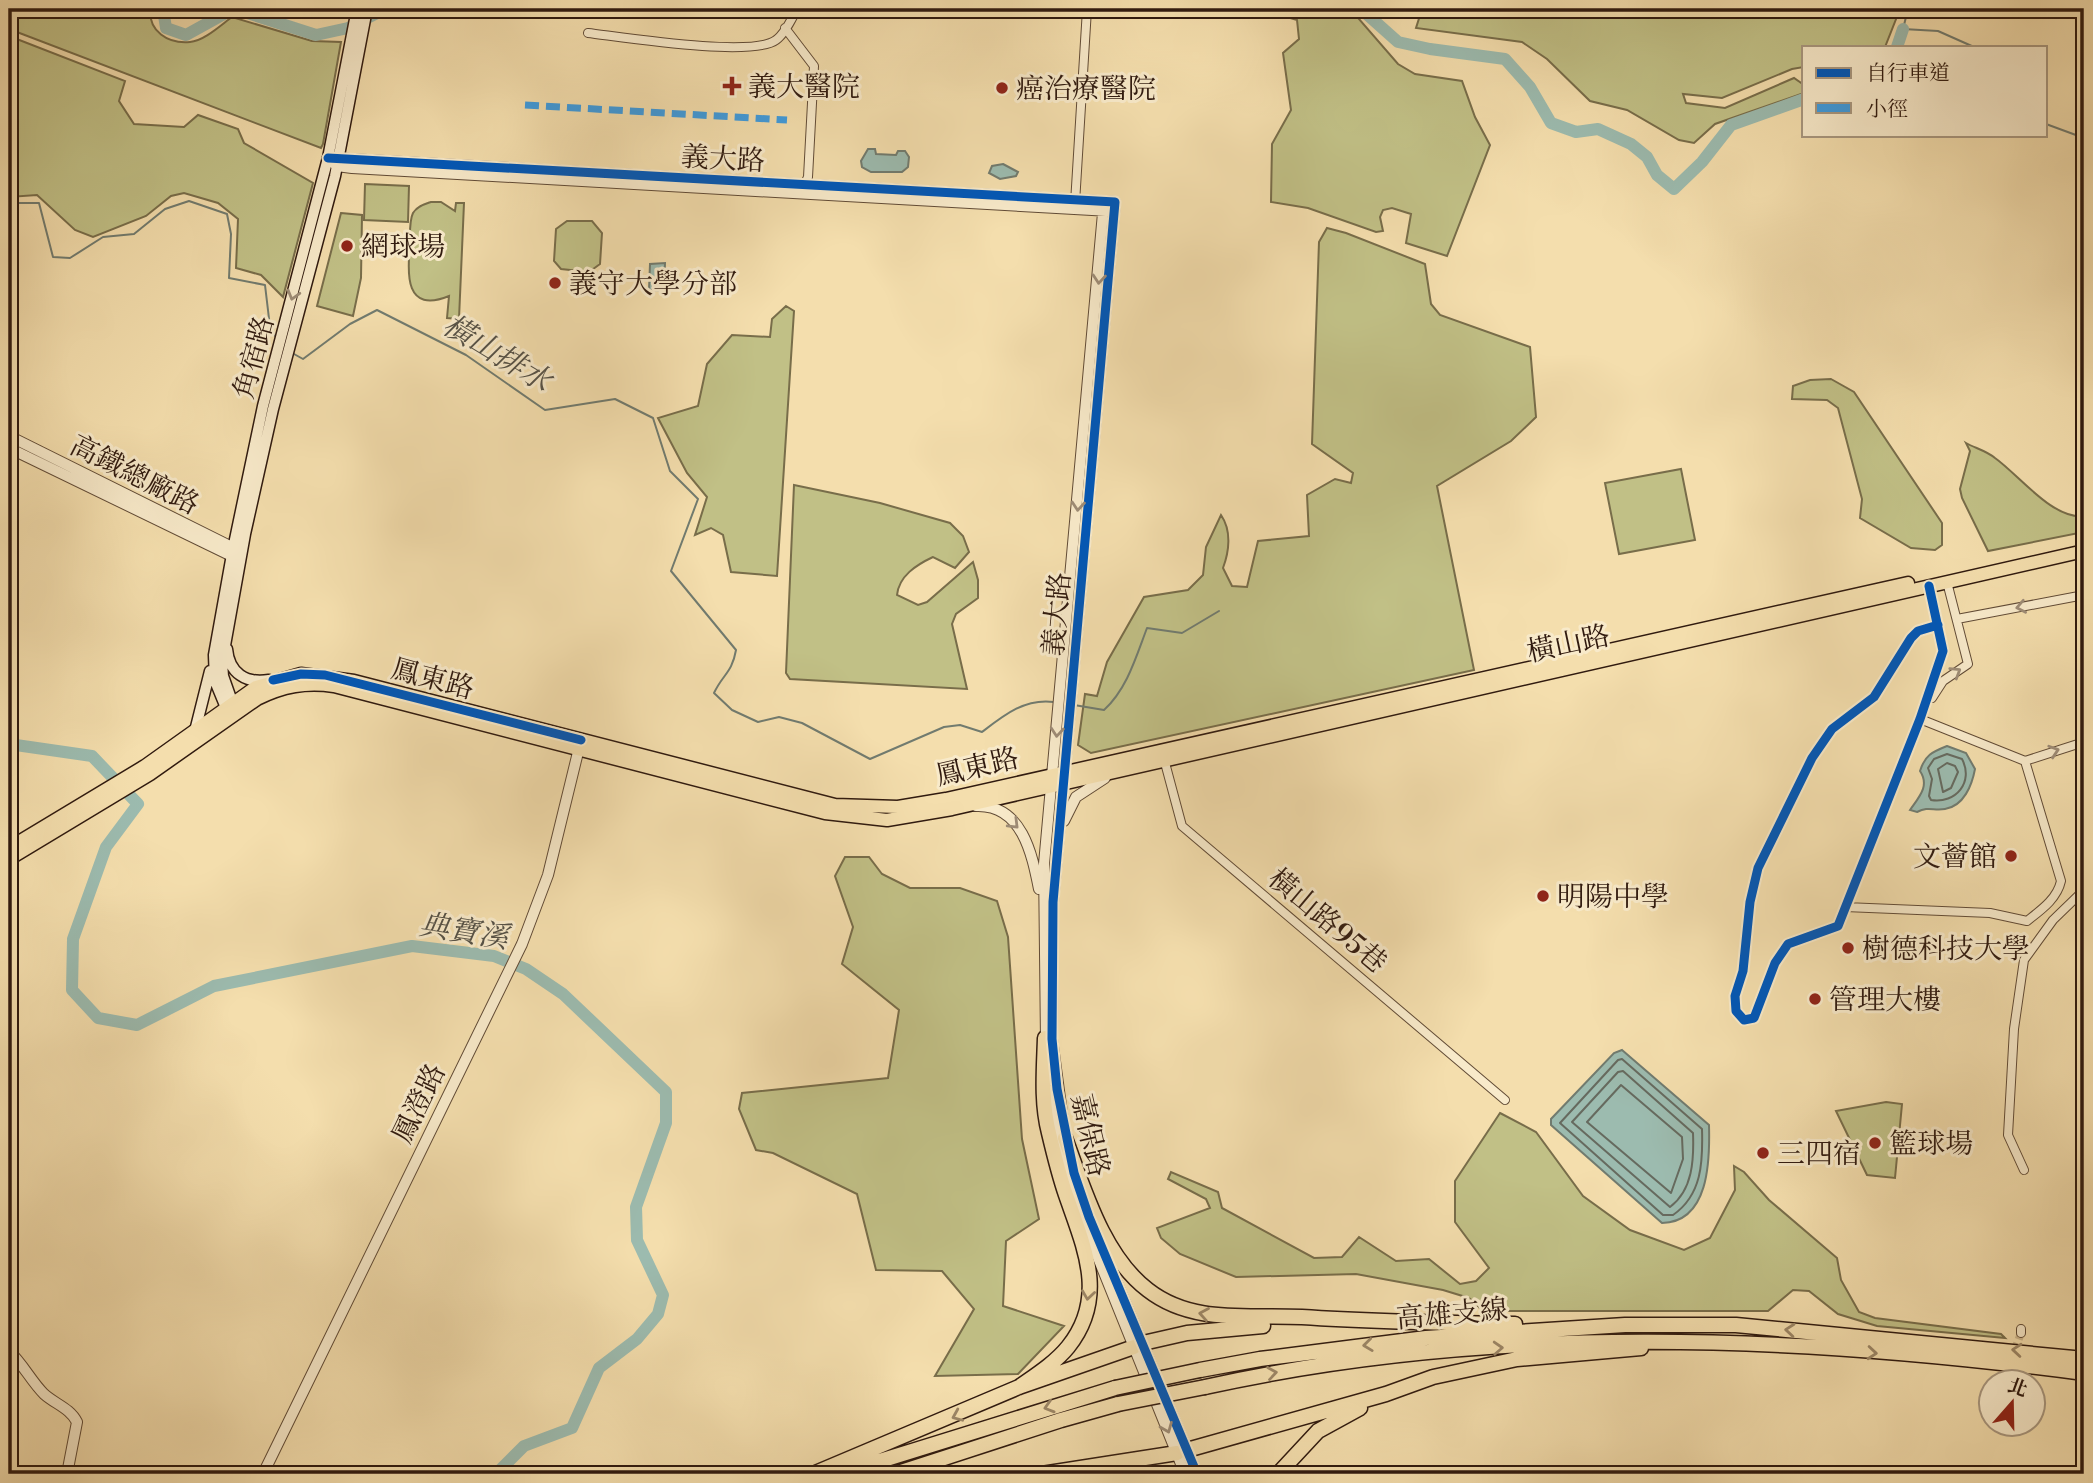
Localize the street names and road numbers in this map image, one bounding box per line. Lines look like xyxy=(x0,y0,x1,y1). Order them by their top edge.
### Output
street label: 義大路 xyxy=(680,140,766,179)
street label: 角宿路 xyxy=(227,312,282,402)
street label: 高鐵總廠路 xyxy=(64,428,205,523)
street label: 義大路 xyxy=(1036,571,1079,658)
street label: 橫山路 xyxy=(1524,619,1613,670)
street label: 鳳東路 xyxy=(388,652,478,707)
street label: 鳳東路 xyxy=(932,741,1022,794)
street label: 橫山路95巷 xyxy=(1260,861,1394,981)
street label: 鳳澄路 xyxy=(385,1058,453,1149)
street label: 嘉保路 xyxy=(1063,1090,1116,1180)
street label: 高雄支線 xyxy=(1395,1292,1509,1337)

